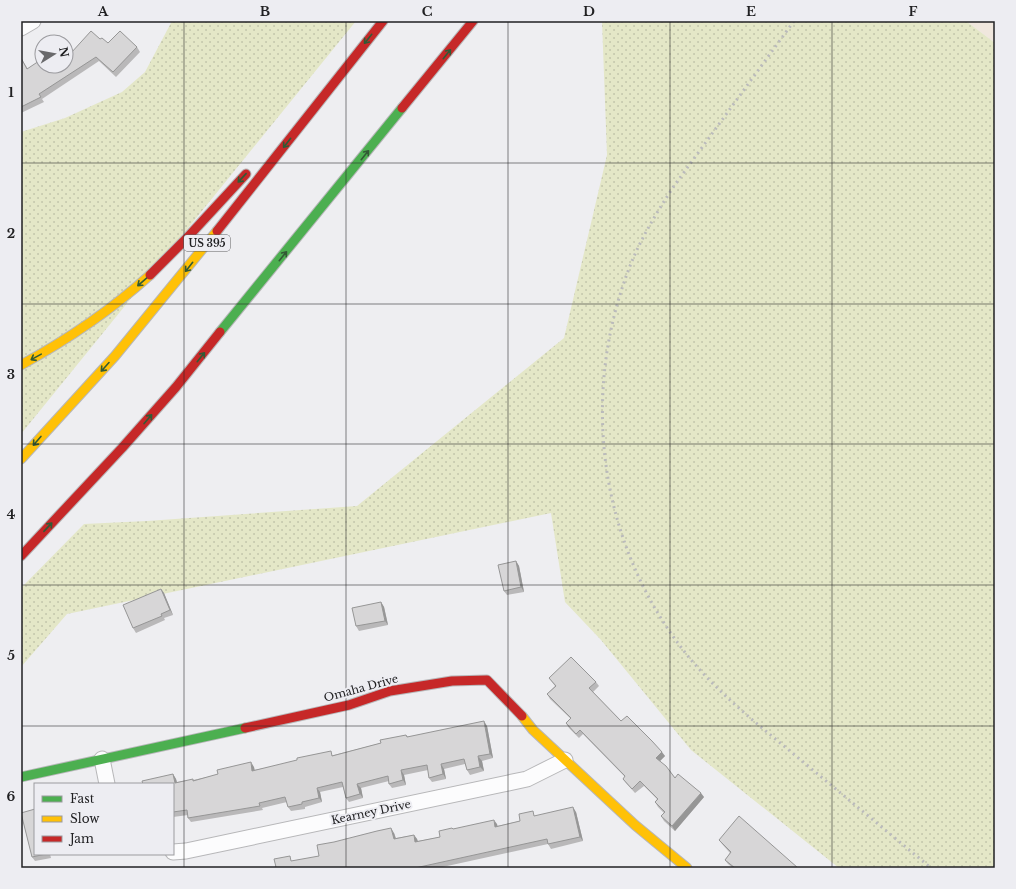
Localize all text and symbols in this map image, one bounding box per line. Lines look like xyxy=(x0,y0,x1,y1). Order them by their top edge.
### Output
text: A xyxy=(97,3,109,20)
text: B xyxy=(260,3,270,20)
text: C xyxy=(422,3,433,20)
text: D xyxy=(583,3,595,20)
text: E xyxy=(746,3,756,20)
text: F xyxy=(909,3,918,20)
north arrow xyxy=(34,34,74,74)
one-way arrow xyxy=(364,34,373,45)
text: N xyxy=(56,46,72,59)
one-way arrow xyxy=(442,48,451,59)
text: 1 xyxy=(8,84,14,101)
one-way arrow xyxy=(282,137,291,148)
one-way arrow xyxy=(360,149,369,160)
one-way arrow xyxy=(237,173,246,183)
text: 2 xyxy=(7,225,15,242)
road number: US 395 xyxy=(184,235,230,251)
one-way arrow xyxy=(278,250,287,261)
one-way arrow xyxy=(184,261,193,272)
one-way arrow xyxy=(136,277,147,286)
one-way arrow xyxy=(197,351,205,362)
one-way arrow xyxy=(30,353,42,361)
one-way arrow xyxy=(101,361,110,371)
text: 3 xyxy=(7,366,15,383)
one-way arrow xyxy=(143,414,153,424)
one-way arrow xyxy=(33,436,42,446)
text: 4 xyxy=(7,506,16,523)
one-way arrow xyxy=(44,522,53,532)
text: 5 xyxy=(7,647,15,664)
street label: Omaha Drive xyxy=(322,671,400,705)
legend xyxy=(34,783,174,855)
text: 6 xyxy=(7,788,16,805)
text: Fast xyxy=(70,791,95,806)
street label: Kearney Drive xyxy=(330,797,412,827)
text: Slow xyxy=(70,811,100,826)
text: Jam xyxy=(68,831,94,846)

